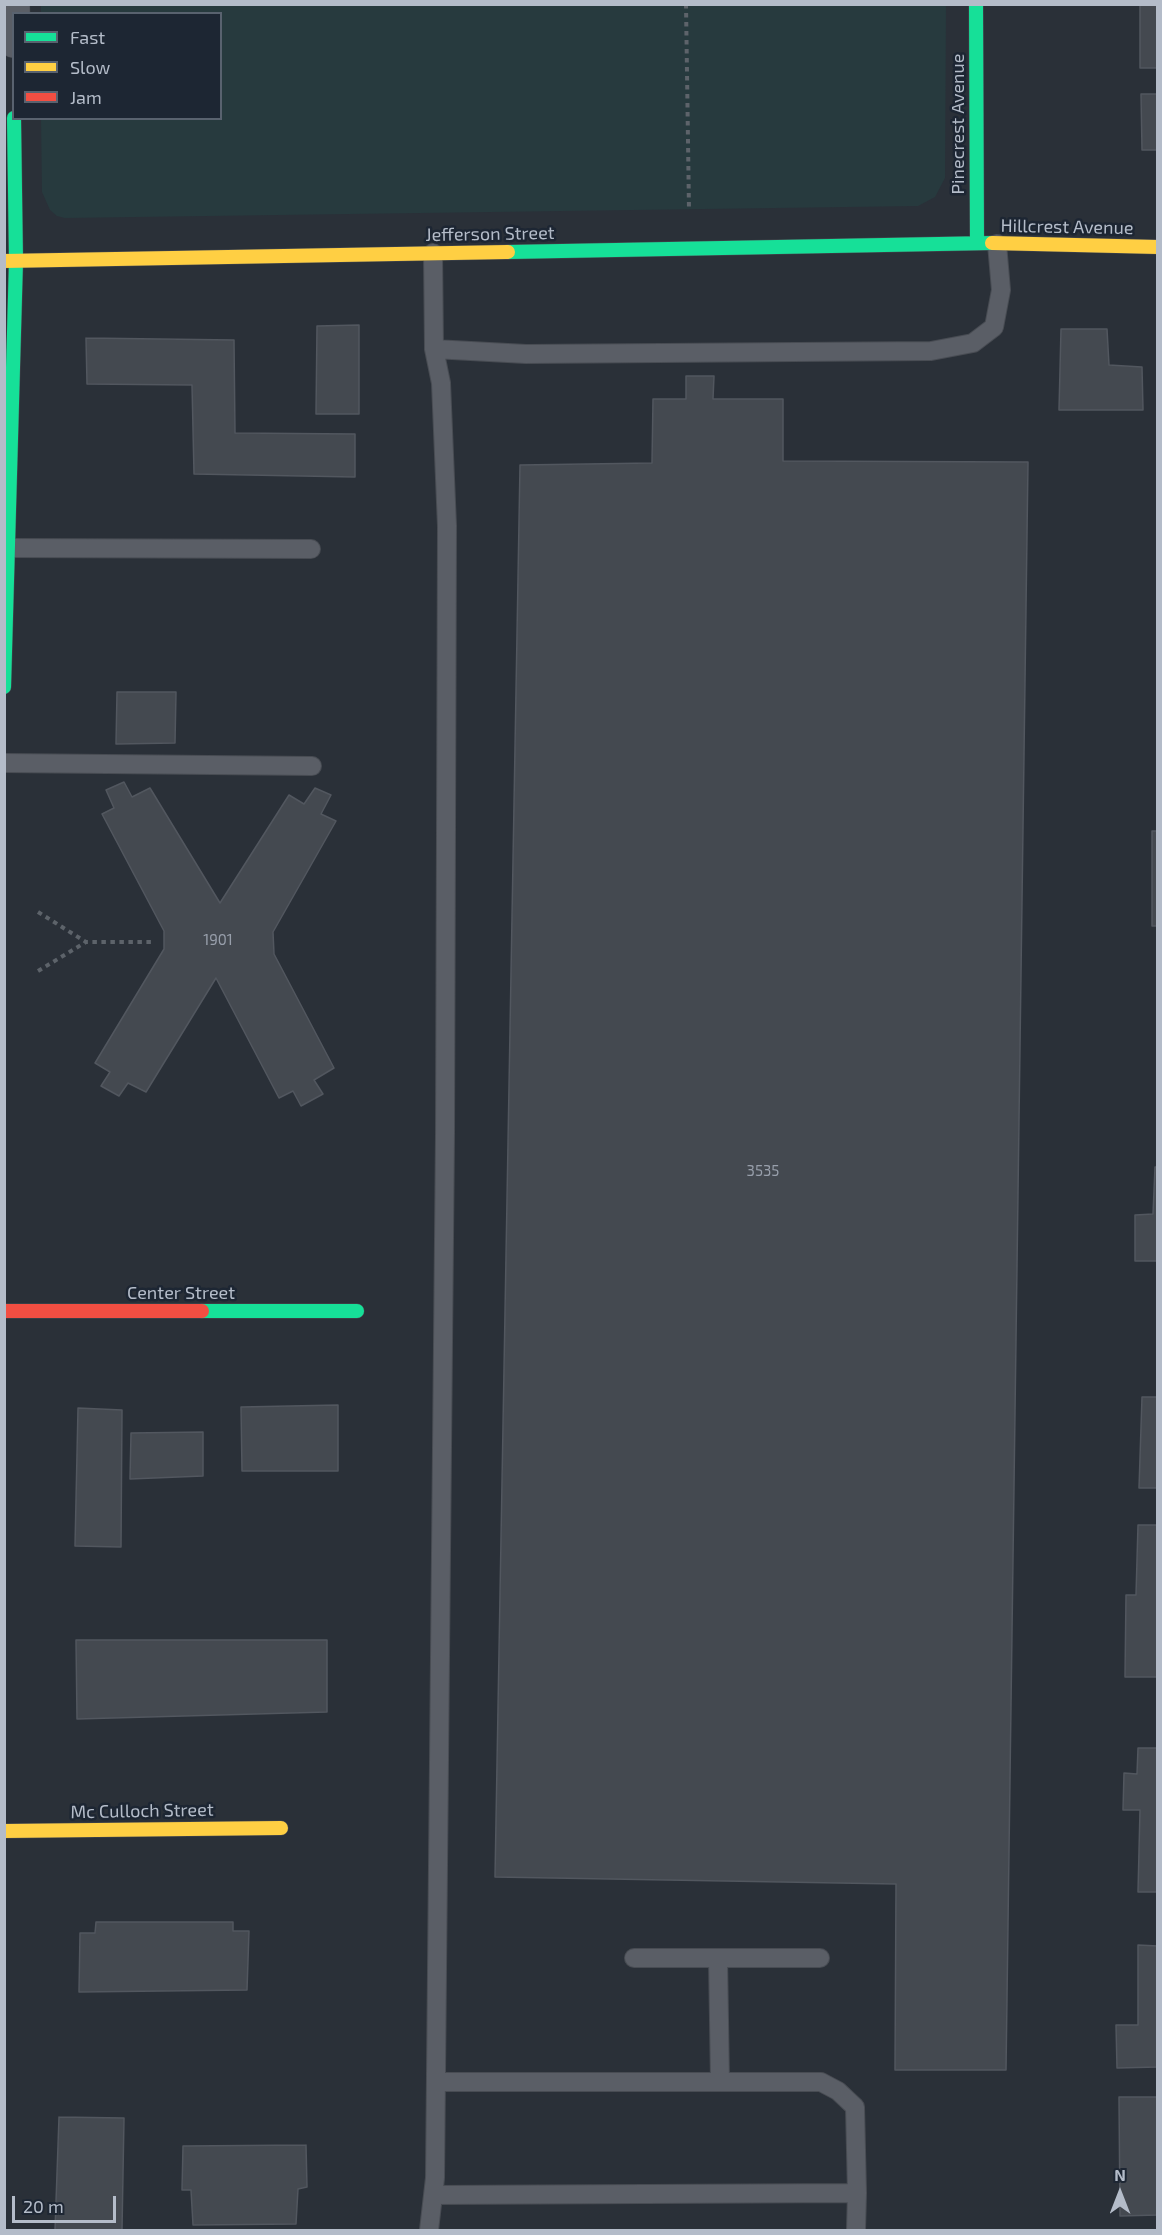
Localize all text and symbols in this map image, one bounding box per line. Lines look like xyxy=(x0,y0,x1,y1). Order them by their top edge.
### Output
legend xyxy=(12,12,222,120)
text: Fast xyxy=(70,26,105,48)
street label: Pinecrest Avenue xyxy=(947,54,969,194)
text: Slow xyxy=(70,56,110,78)
text: Jam xyxy=(70,86,102,108)
street label: Hillcrest Avenue xyxy=(1000,215,1134,239)
street label: Jefferson Street xyxy=(425,222,555,246)
house number: 1901 xyxy=(203,931,233,949)
house number: 3535 xyxy=(747,1162,779,1180)
street label: Center Street xyxy=(127,1282,235,1304)
street label: Mc Culloch Street xyxy=(70,1799,214,1823)
north arrow xyxy=(1090,2163,1150,2223)
text: N xyxy=(1114,2165,1126,2184)
scale bar xyxy=(15,2184,118,2222)
text: 20 m xyxy=(23,2195,64,2217)

